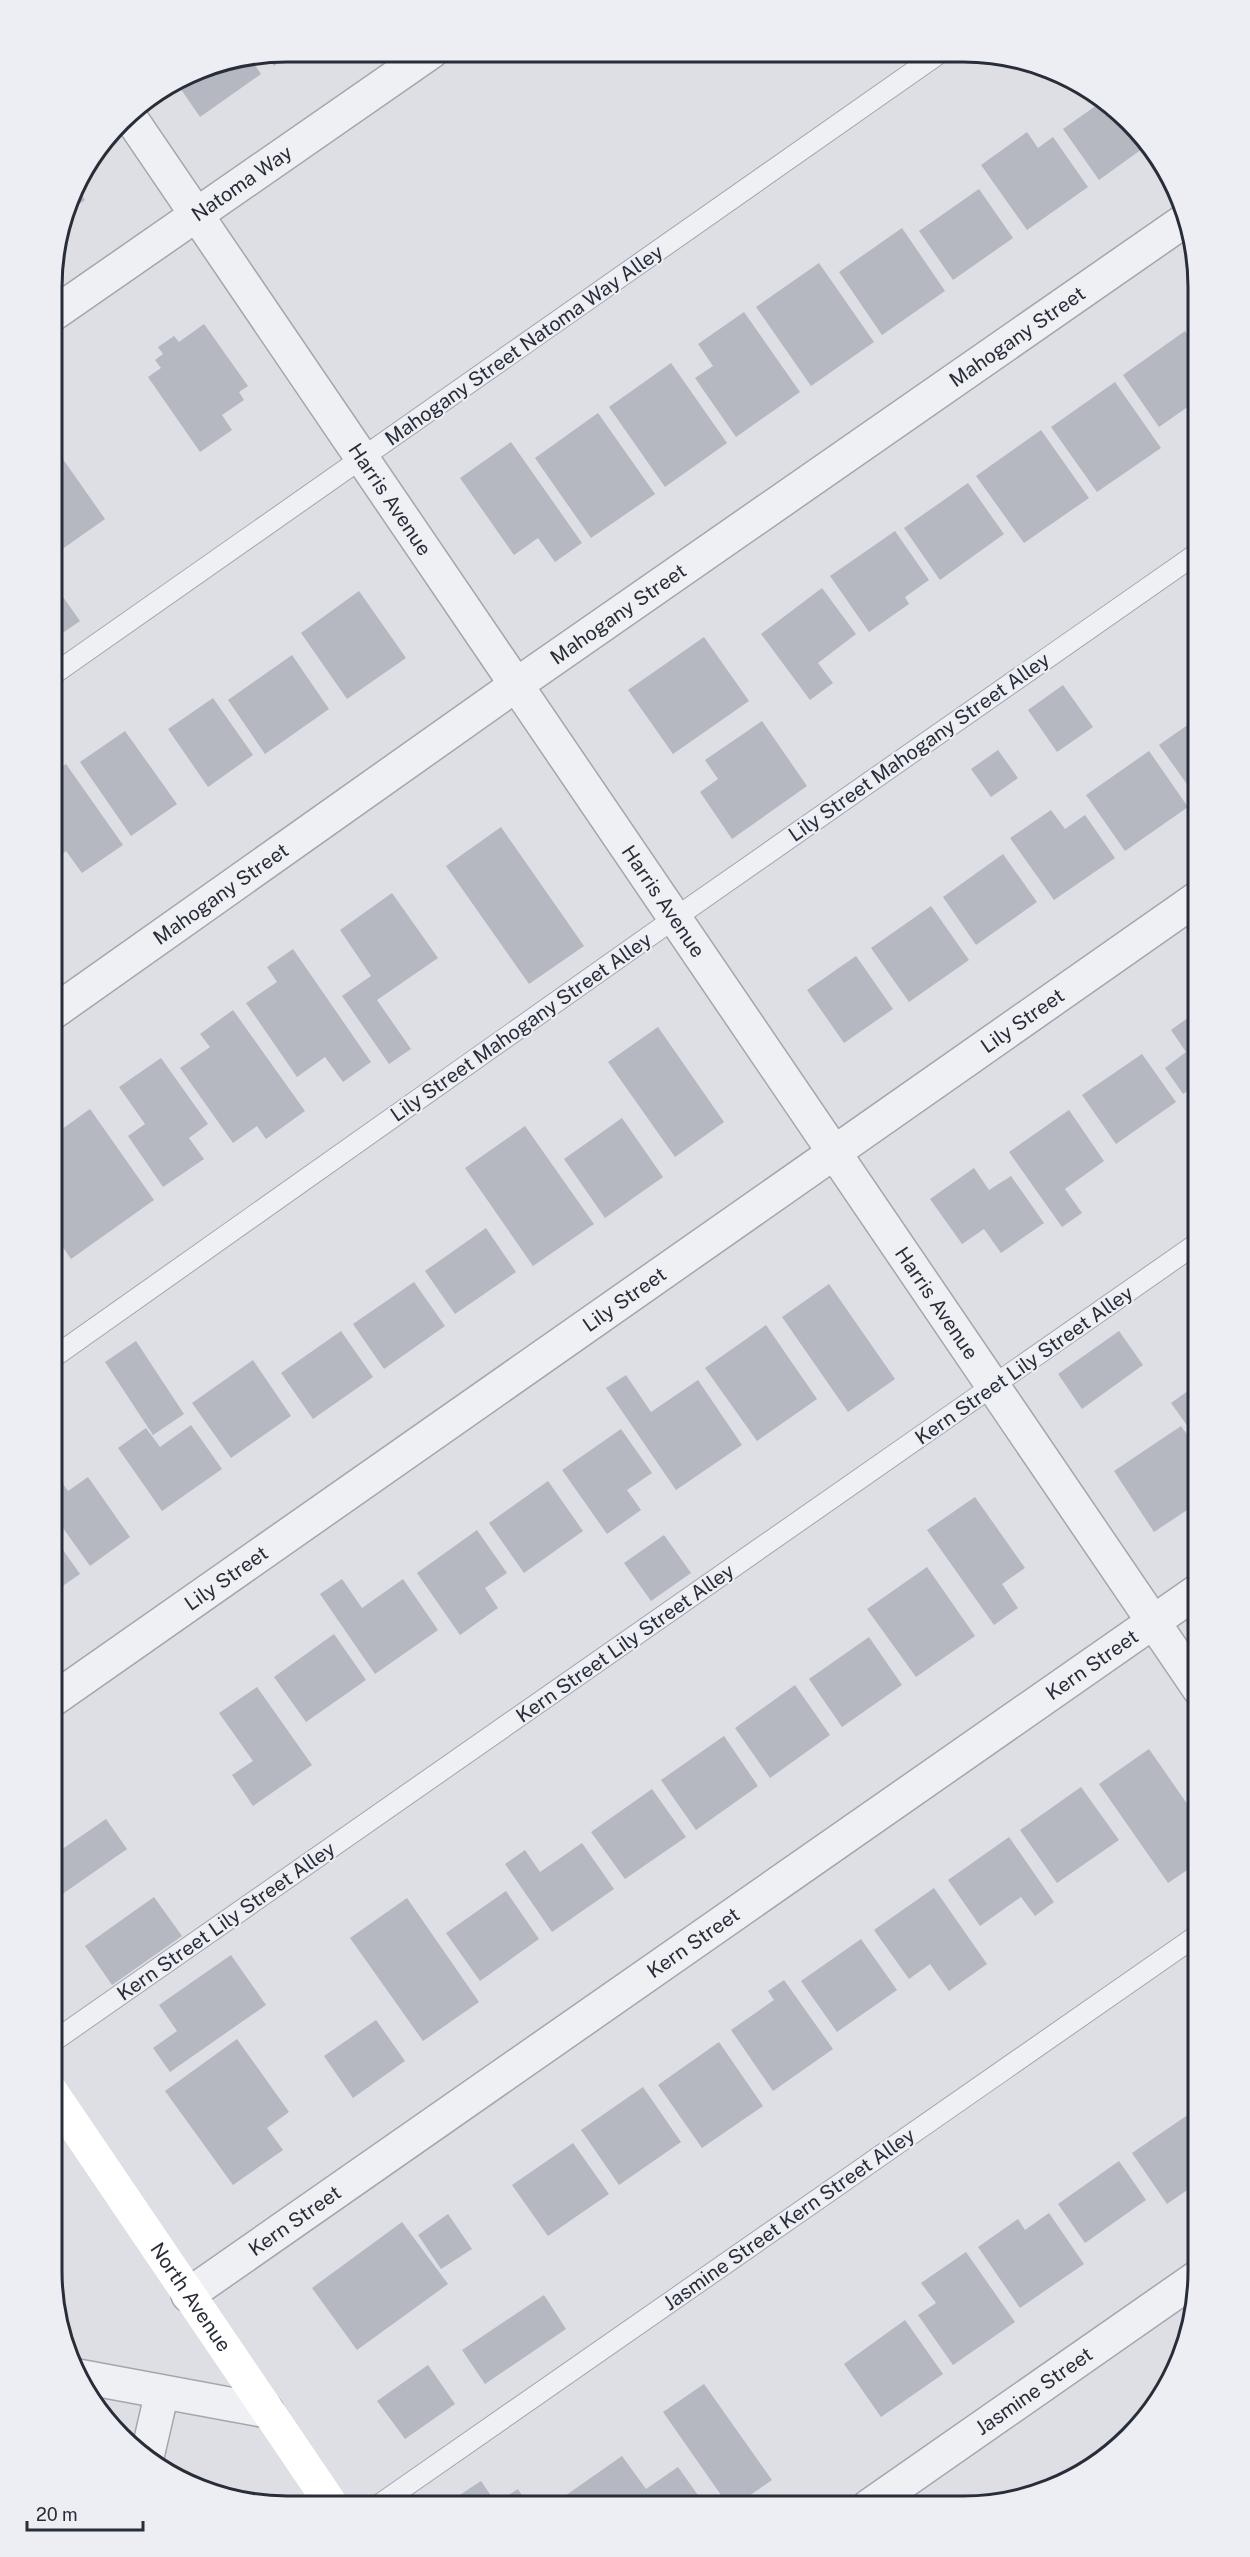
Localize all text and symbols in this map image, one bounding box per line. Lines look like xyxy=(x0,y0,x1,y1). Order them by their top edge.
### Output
street label: Natoma Way xyxy=(187,140,297,226)
street label: Mahogany Street Natoma Way Alley xyxy=(380,239,668,451)
street label: Mahogany Street xyxy=(945,281,1090,392)
street label: Harris Avenue xyxy=(343,439,437,560)
street label: Mahogany Street xyxy=(546,559,691,670)
street label: Lily Street Mahogany Street Alley xyxy=(784,647,1054,847)
street label: Mahogany Street xyxy=(149,838,293,950)
street label: Harris Avenue xyxy=(617,840,710,962)
street label: Lily Street Mahogany Street Alley xyxy=(386,927,656,1127)
street label: Lily Street xyxy=(976,983,1069,1058)
street label: Harris Avenue xyxy=(890,1242,983,1364)
street label: Lily Street xyxy=(578,1262,671,1337)
street label: Kern Street Lily Street Alley xyxy=(910,1280,1138,1450)
street label: Lily Street xyxy=(180,1541,273,1616)
street label: Kern Street Lily Street Alley xyxy=(511,1558,739,1728)
street label: Kern Street xyxy=(1041,1624,1143,1705)
street label: Kern Street Lily Street Alley xyxy=(112,1836,340,2006)
street label: Kern Street xyxy=(642,1902,744,1983)
street label: Jasmine Street Kern Street Alley xyxy=(659,2123,920,2315)
street label: Kern Street xyxy=(244,2180,345,2261)
street label: North Avenue xyxy=(145,2238,236,2356)
street label: Jasmine Street xyxy=(971,2342,1097,2440)
scale bar xyxy=(27,2494,142,2532)
text: 20 m xyxy=(36,2504,78,2525)

